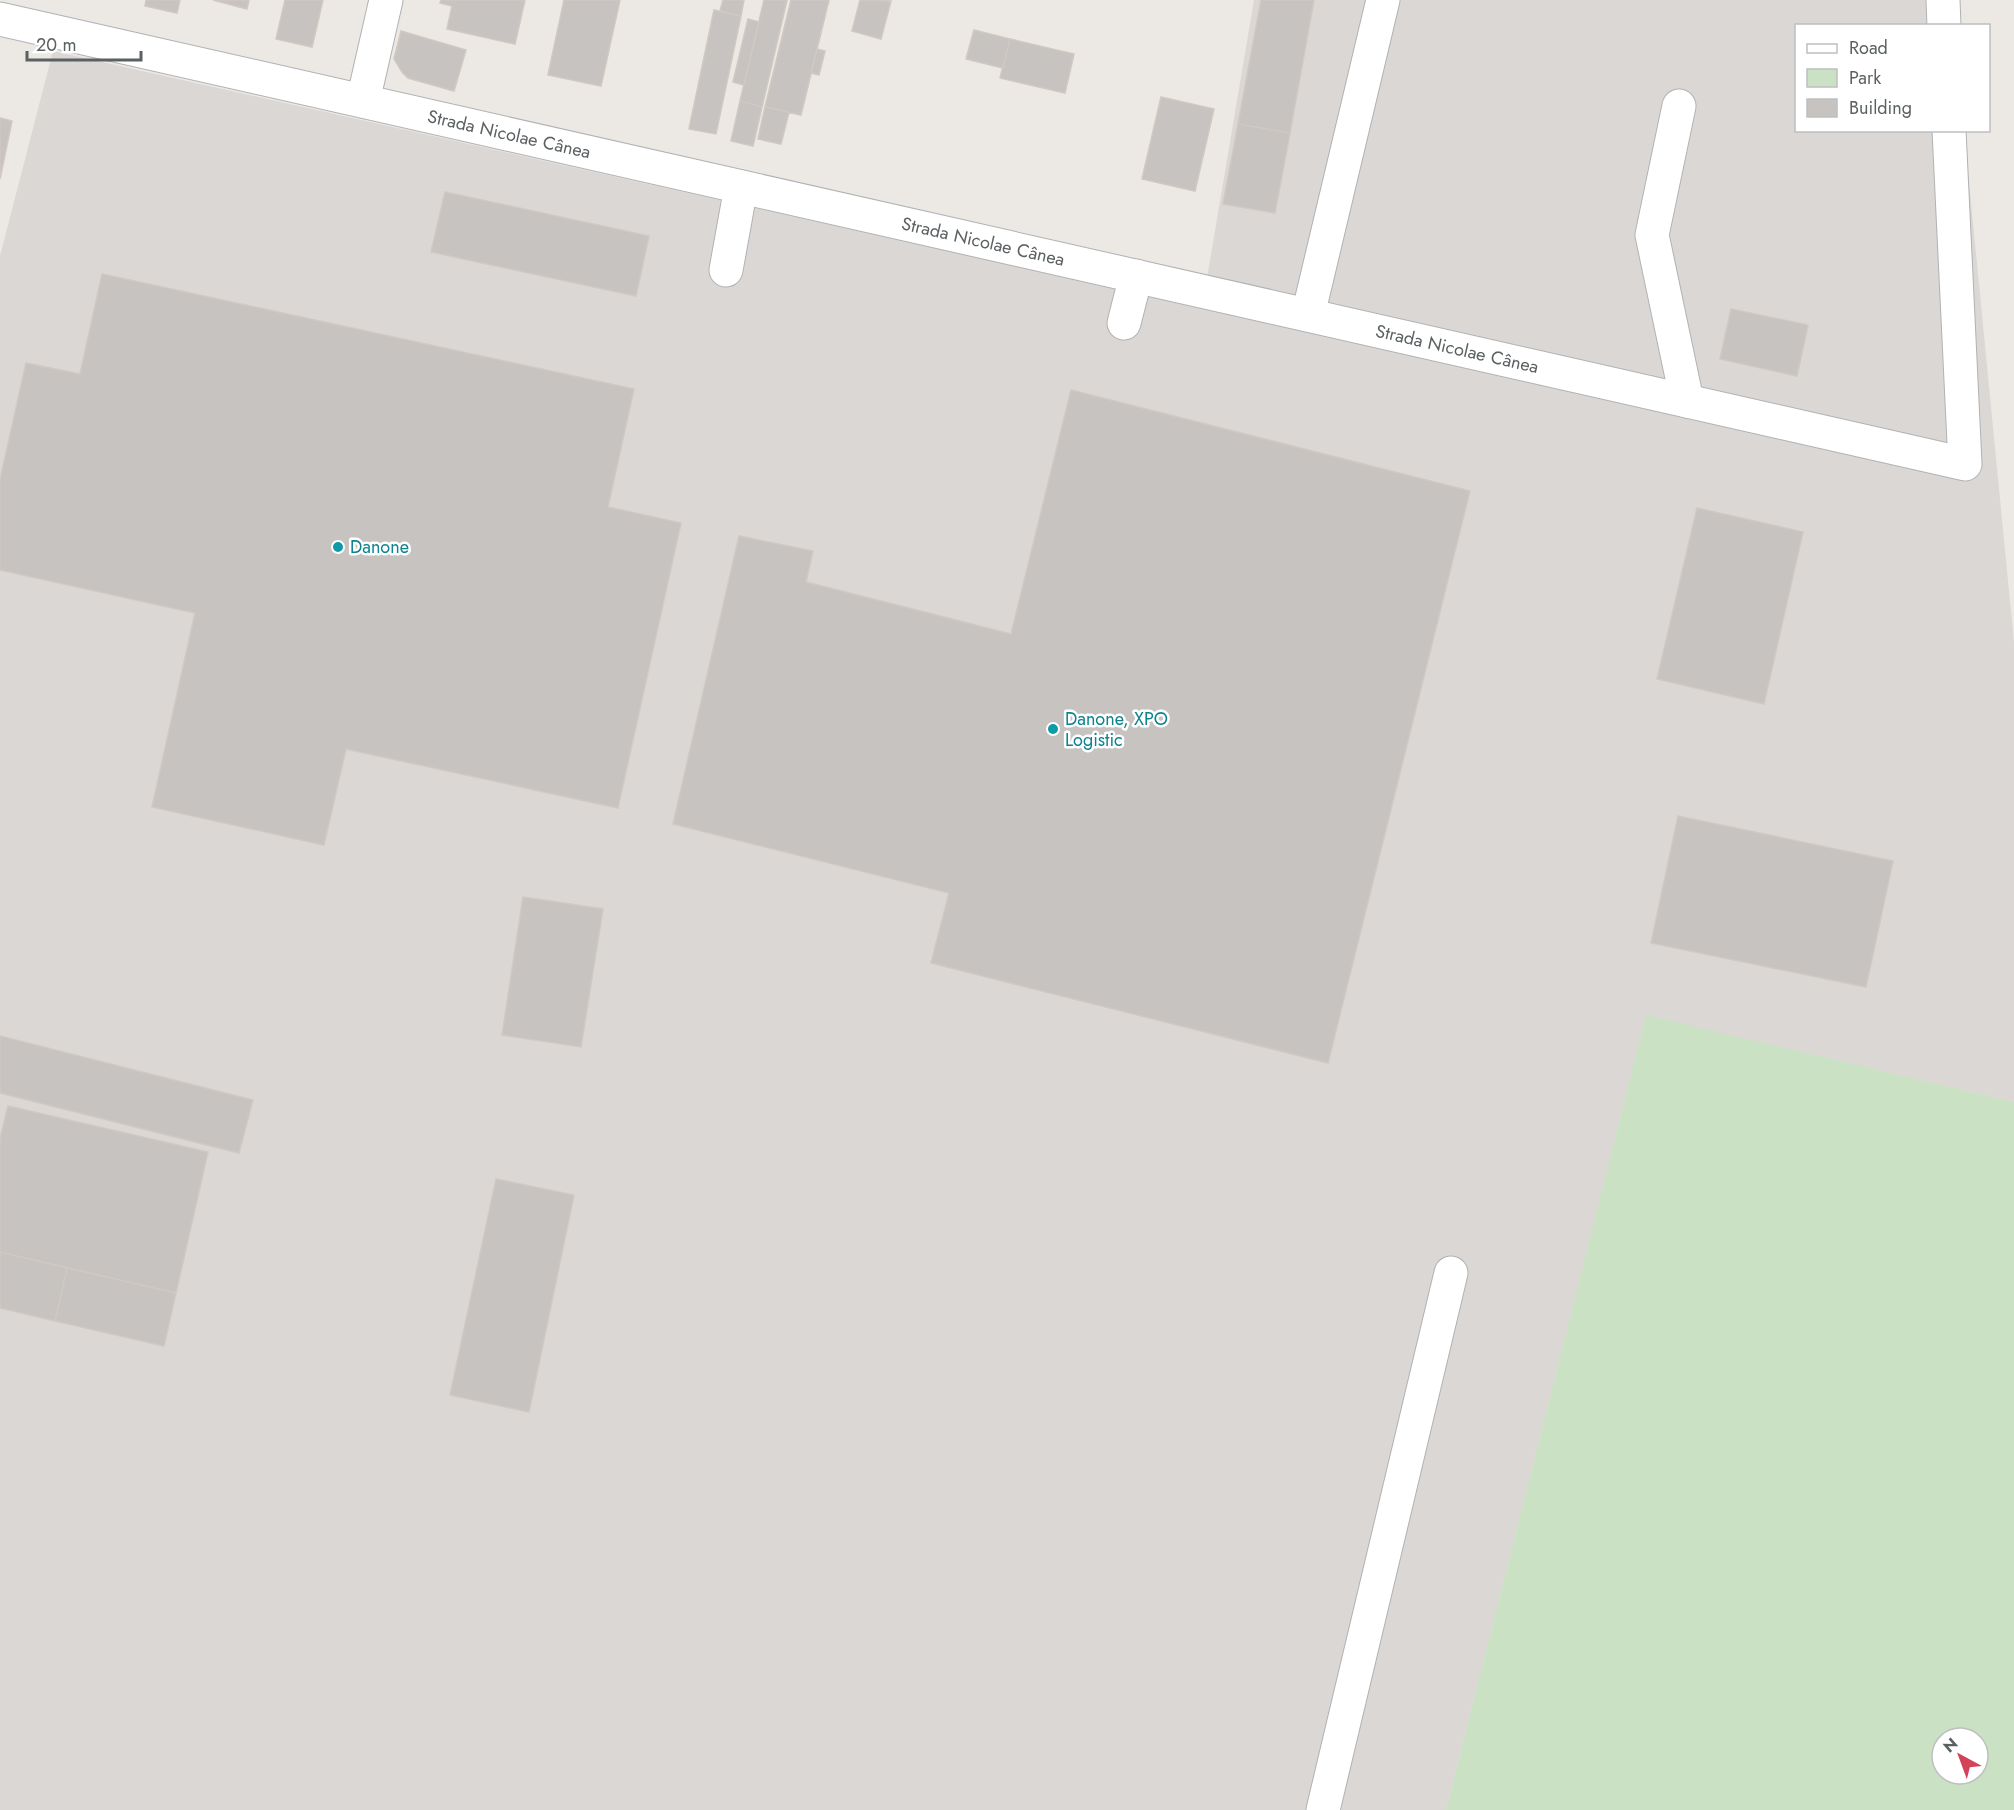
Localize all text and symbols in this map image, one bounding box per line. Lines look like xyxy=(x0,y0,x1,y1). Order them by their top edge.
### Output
scale bar xyxy=(27,24,141,62)
legend xyxy=(1795,24,1990,132)
text: 20 m xyxy=(36,32,76,58)
text: Road xyxy=(1849,35,1888,61)
text: Park xyxy=(1849,65,1881,91)
text: Building xyxy=(1849,95,1912,121)
street label: Strada Nicolae Cânea xyxy=(425,103,593,165)
street label: Strada Nicolae Cânea xyxy=(899,211,1067,273)
street label: Strada Nicolae Cânea xyxy=(1373,318,1541,380)
place label: Danone xyxy=(350,534,409,560)
marker: Danone xyxy=(331,540,345,554)
place label: Danone, XPO Logistic xyxy=(1065,706,1168,753)
marker: Danone, XPO Logistic xyxy=(1046,722,1060,736)
north arrow xyxy=(1930,1726,1990,1786)
text: N xyxy=(1938,1732,1963,1758)

